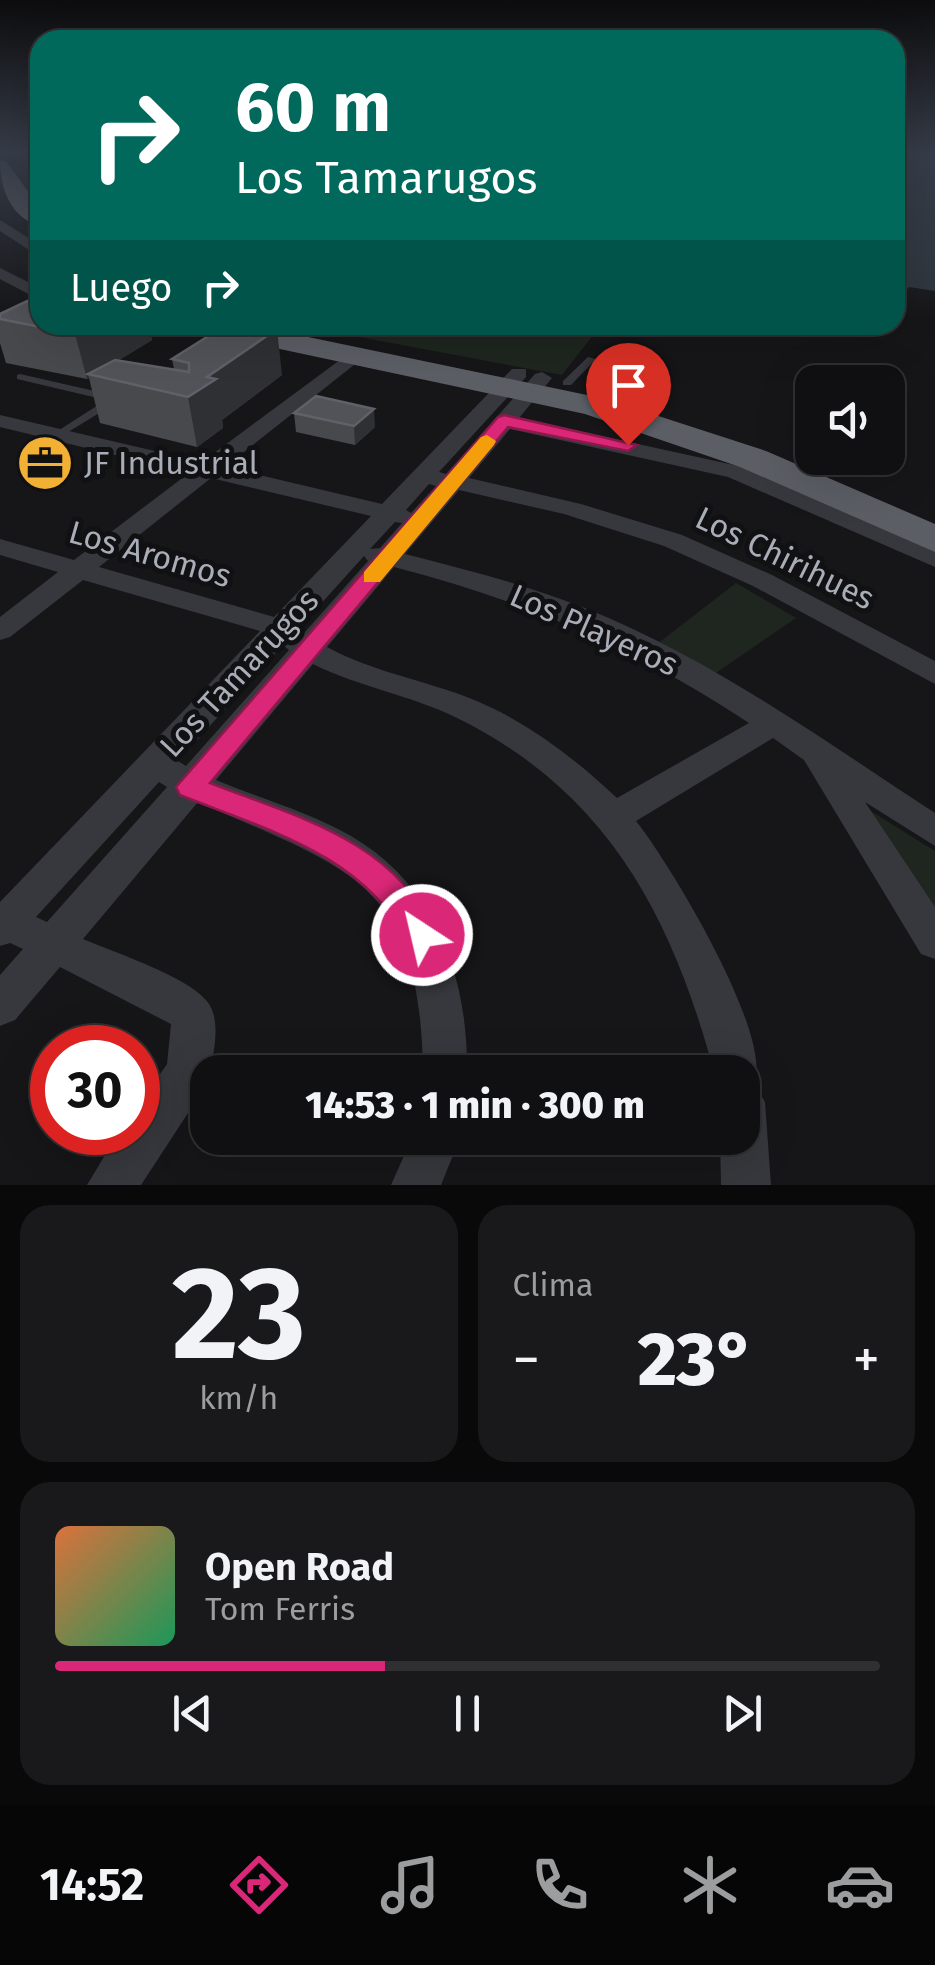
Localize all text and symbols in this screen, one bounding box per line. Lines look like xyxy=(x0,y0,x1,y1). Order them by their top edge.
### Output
text: 60 m xyxy=(235,66,391,150)
icon: right xyxy=(70,70,200,200)
text: Los Tamarugos xyxy=(235,151,538,205)
icon: right xyxy=(193,260,248,315)
text: Luego xyxy=(70,265,173,311)
pin xyxy=(586,343,671,446)
icon: arrive xyxy=(601,358,656,413)
map controls xyxy=(795,365,905,475)
button: sound xyxy=(795,365,905,475)
office icon: JF Industrial xyxy=(15,433,75,493)
place label: JF Industrial xyxy=(84,444,258,482)
street label: Los Chirihues xyxy=(690,498,880,618)
street label: Los Aromos xyxy=(65,513,235,595)
street label: Los Playeros xyxy=(504,576,684,684)
street label: Los Tamarugos xyxy=(152,581,326,765)
position arrow xyxy=(370,883,474,987)
speed limit sign: 30 xyxy=(30,1025,160,1155)
text: 14:53 · 1 min · 300 m xyxy=(305,1082,645,1128)
text: 23 xyxy=(172,1236,306,1392)
text: Clima xyxy=(513,1266,593,1304)
text: 23° xyxy=(638,1315,755,1405)
text: − xyxy=(513,1327,540,1393)
text: + xyxy=(853,1327,880,1393)
text: km/h xyxy=(199,1379,278,1417)
text: Open Road xyxy=(205,1544,394,1590)
text: Tom Ferris xyxy=(205,1590,355,1628)
icon: previous xyxy=(165,1686,220,1741)
icon: pause xyxy=(440,1686,495,1741)
icon: next xyxy=(715,1686,770,1741)
icon: directions xyxy=(224,1850,294,1920)
icon: music xyxy=(375,1850,445,1920)
icon: phone xyxy=(525,1850,595,1920)
icon: climate xyxy=(675,1850,745,1920)
icon: car xyxy=(825,1850,895,1920)
text: 14:52 xyxy=(40,1858,144,1912)

